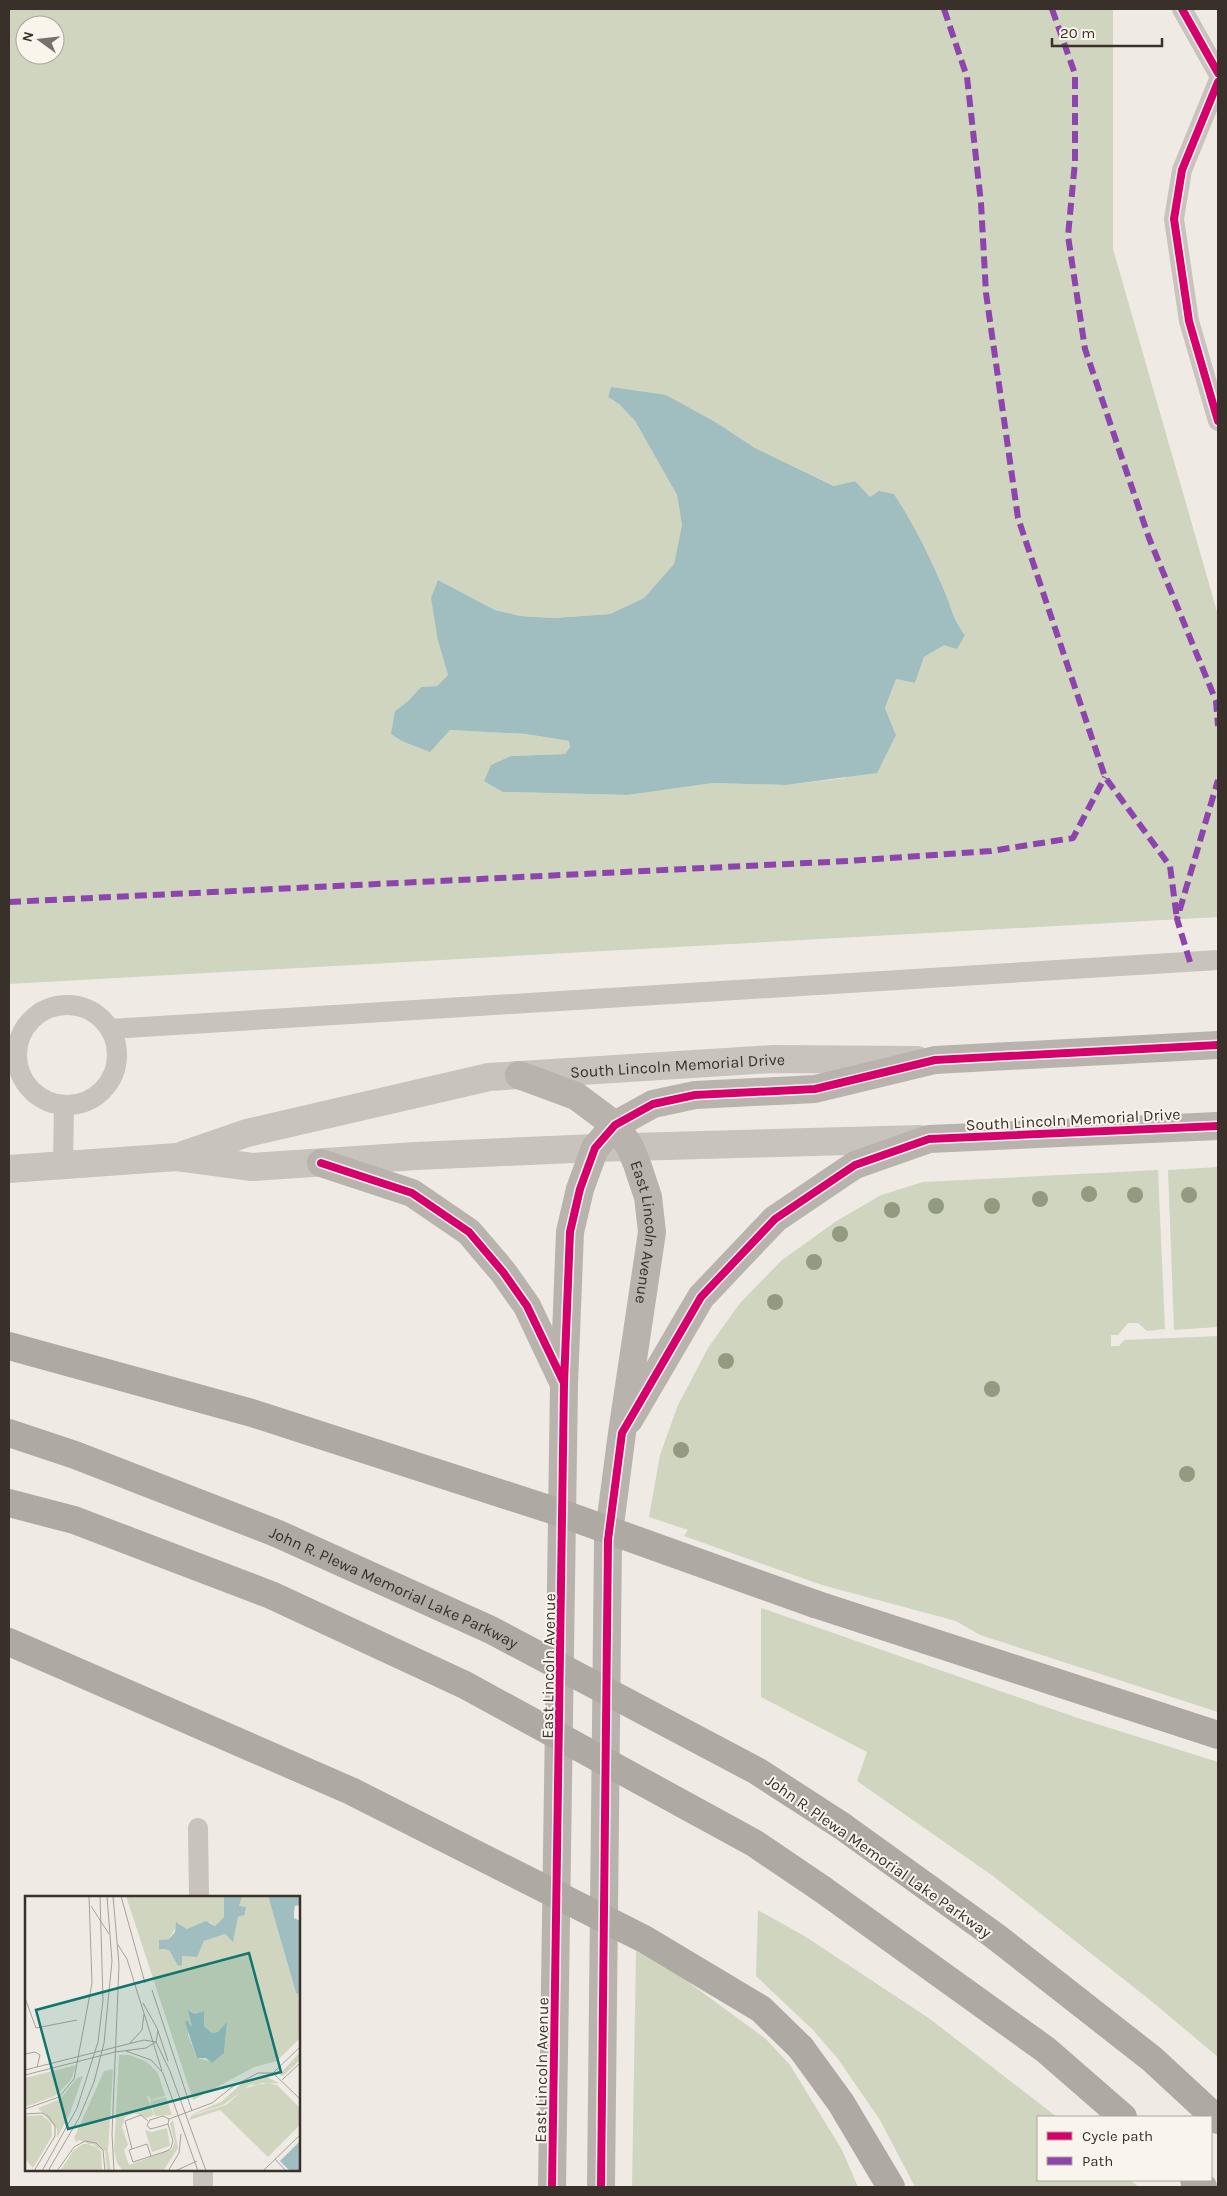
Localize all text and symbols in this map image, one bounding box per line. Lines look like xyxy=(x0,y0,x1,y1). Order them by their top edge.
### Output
north arrow xyxy=(15,15,65,65)
scale bar xyxy=(1052,15,1162,47)
text: 20 m xyxy=(1060,24,1095,42)
text: N xyxy=(18,30,37,44)
street label: South Lincoln Memorial Drive xyxy=(570,1050,785,1082)
street label: South Lincoln Memorial Drive xyxy=(965,1104,1181,1135)
street label: East Lincoln Avenue xyxy=(627,1158,661,1305)
street label: John R. Plewa Memorial Lake Parkway xyxy=(267,1522,522,1653)
street label: East Lincoln Avenue xyxy=(538,1593,559,1739)
street label: John R. Plewa Memorial Lake Parkway xyxy=(762,1771,996,1942)
inset map xyxy=(25,1896,300,2171)
street label: East Lincoln Avenue xyxy=(531,1997,552,2143)
legend xyxy=(1037,2116,1212,2181)
text: Cycle path xyxy=(1082,2127,1153,2145)
text: Path xyxy=(1082,2152,1113,2170)

